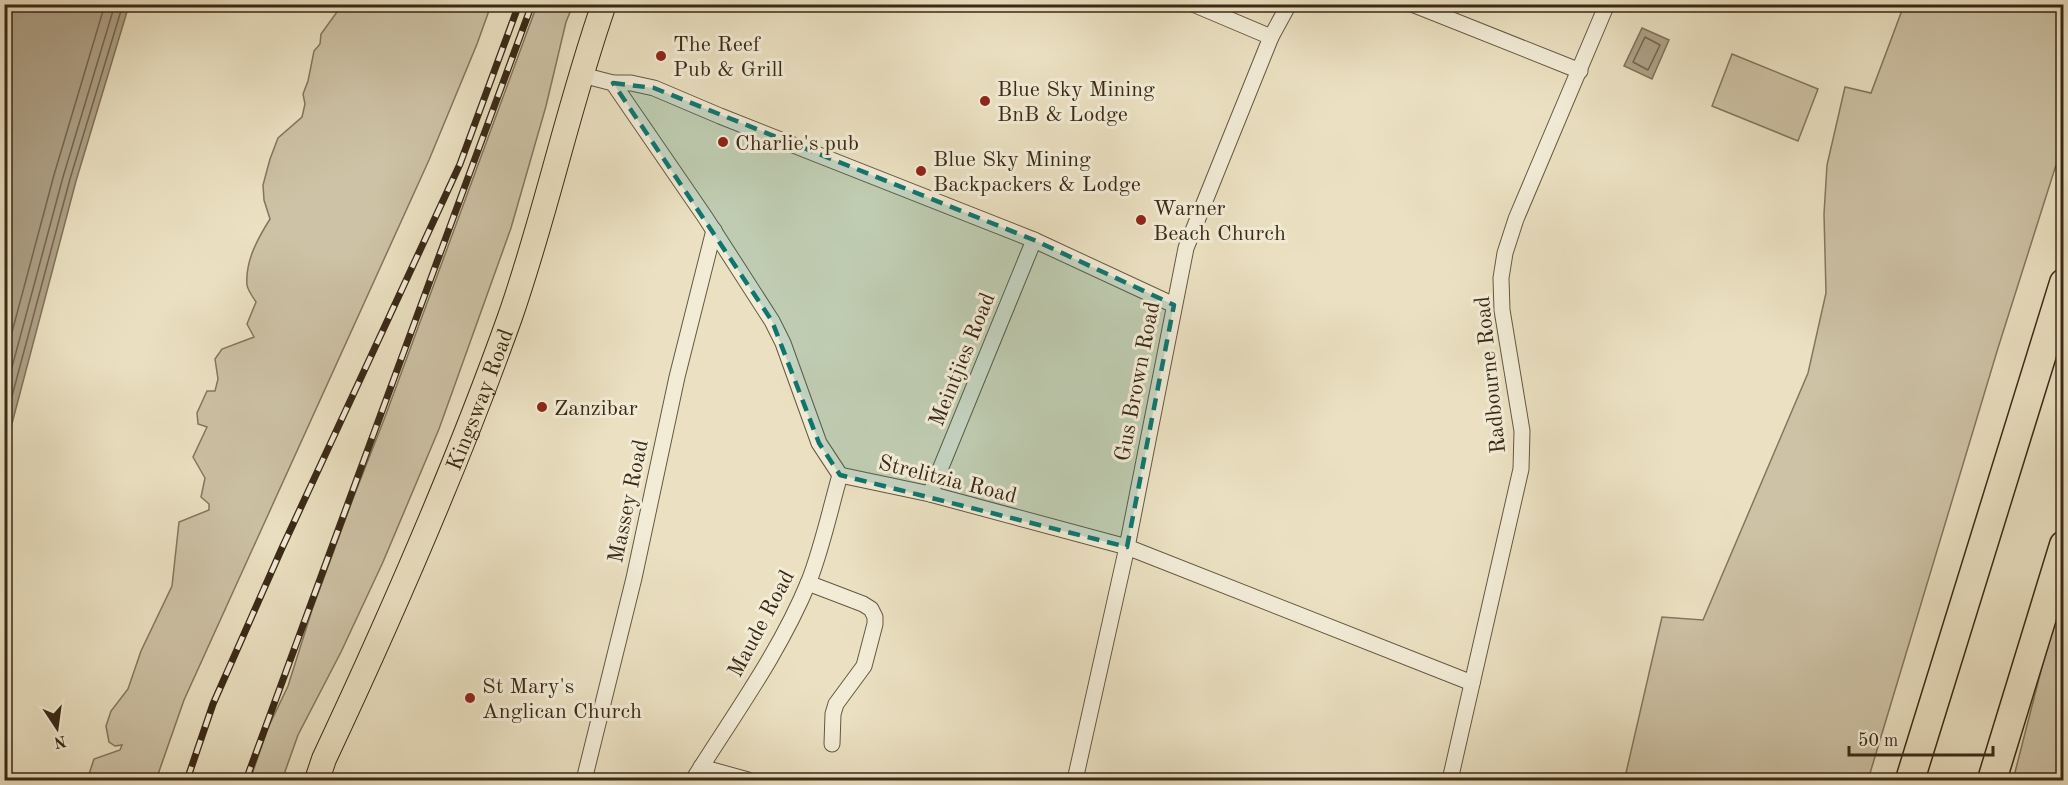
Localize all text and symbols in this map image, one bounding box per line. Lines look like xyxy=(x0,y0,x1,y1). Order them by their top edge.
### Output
place label: The Reef Pub & Grill xyxy=(673,34,783,81)
marker: The Reef Pub & Grill xyxy=(654,49,668,63)
place label: Blue Sky Mining BnB & Lodge xyxy=(997,79,1155,126)
marker: Blue Sky Mining BnB & Lodge xyxy=(978,94,992,108)
place label: Charlie's pub xyxy=(735,133,859,155)
marker: Charlie's pub xyxy=(716,135,730,149)
place label: Blue Sky Mining Backpackers & Lodge xyxy=(933,149,1141,196)
marker: Blue Sky Mining Backpackers & Lodge xyxy=(914,164,928,178)
place label: Warner Beach Church xyxy=(1153,198,1286,245)
marker: Warner Beach Church xyxy=(1134,213,1148,227)
street label: Meintjies Road xyxy=(926,290,1000,430)
street label: Radbourne Road xyxy=(1472,295,1510,455)
street label: Gus Brown Road xyxy=(1112,300,1164,463)
street label: Kingsway Road xyxy=(444,326,518,474)
place label: Zanzibar xyxy=(554,398,638,420)
marker: Zanzibar xyxy=(535,400,549,414)
street label: Massey Road xyxy=(605,438,653,565)
street label: Strelitzia Road xyxy=(876,452,1019,508)
street label: Maude Road xyxy=(724,567,799,681)
place label: St Mary's Anglican Church xyxy=(482,676,642,723)
marker: St Mary's Anglican Church xyxy=(463,691,477,705)
north arrow xyxy=(27,698,87,758)
scale bar xyxy=(1849,719,1993,757)
text: N xyxy=(51,731,68,750)
text: 50 m xyxy=(1858,732,1898,750)

